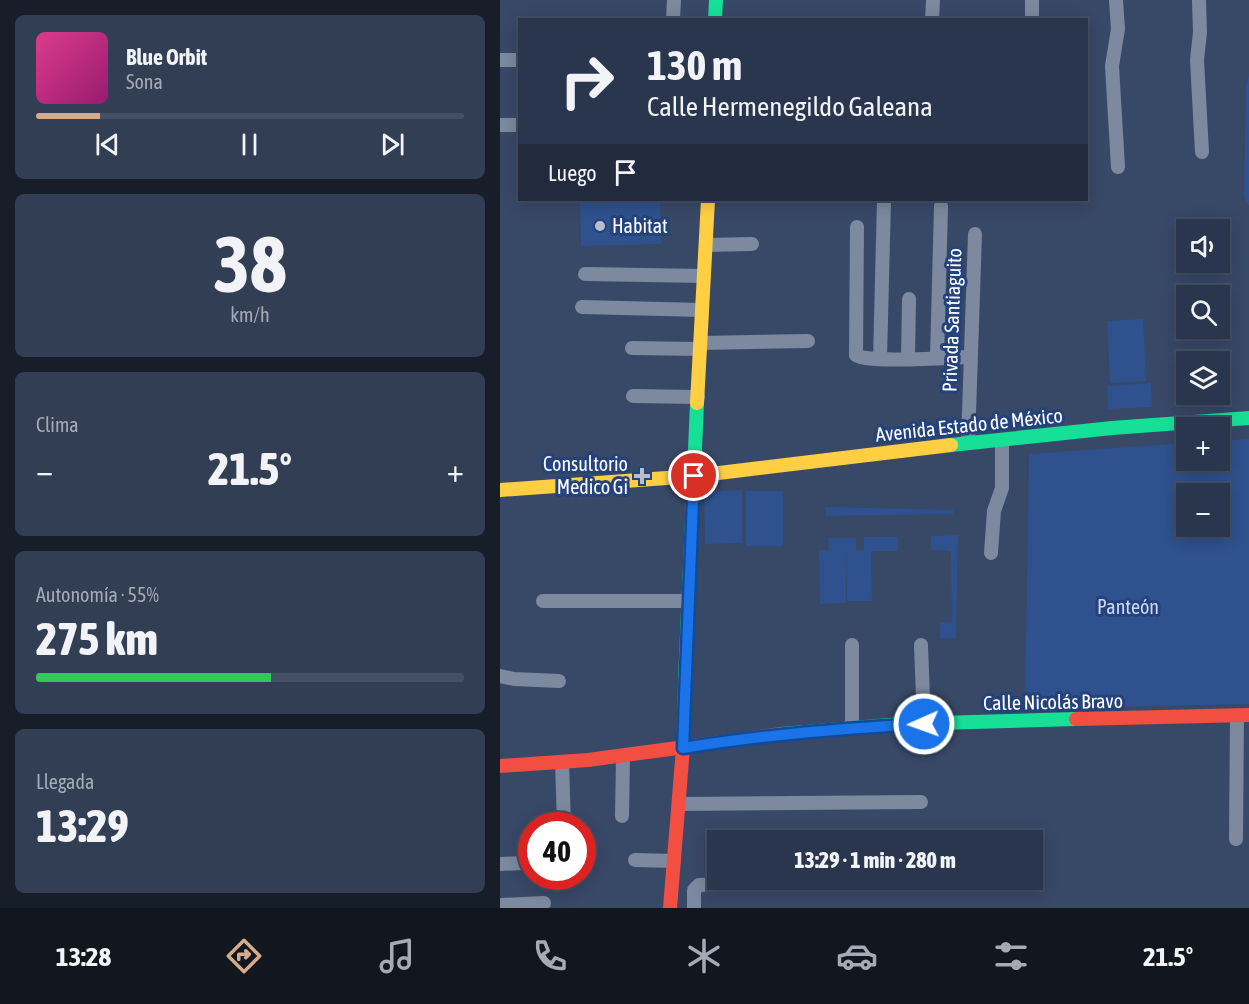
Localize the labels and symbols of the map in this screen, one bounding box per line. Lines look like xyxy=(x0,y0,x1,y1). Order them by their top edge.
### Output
place label: Habitat xyxy=(612,214,668,237)
marker: Habitat xyxy=(593,219,607,233)
street label: Privada Santiaguito xyxy=(937,248,966,392)
street label: Avenida Estado de México xyxy=(874,403,1064,446)
pin xyxy=(668,450,719,501)
place label: Consultorio Medico Gi xyxy=(543,452,628,498)
marker: Consultorio Medico Gi xyxy=(633,467,651,485)
park label: Panteón xyxy=(1097,595,1159,618)
street label: Calle Nicolás Bravo xyxy=(983,689,1123,714)
position arrow xyxy=(892,692,956,756)
speed limit sign: 40 xyxy=(518,812,596,890)

